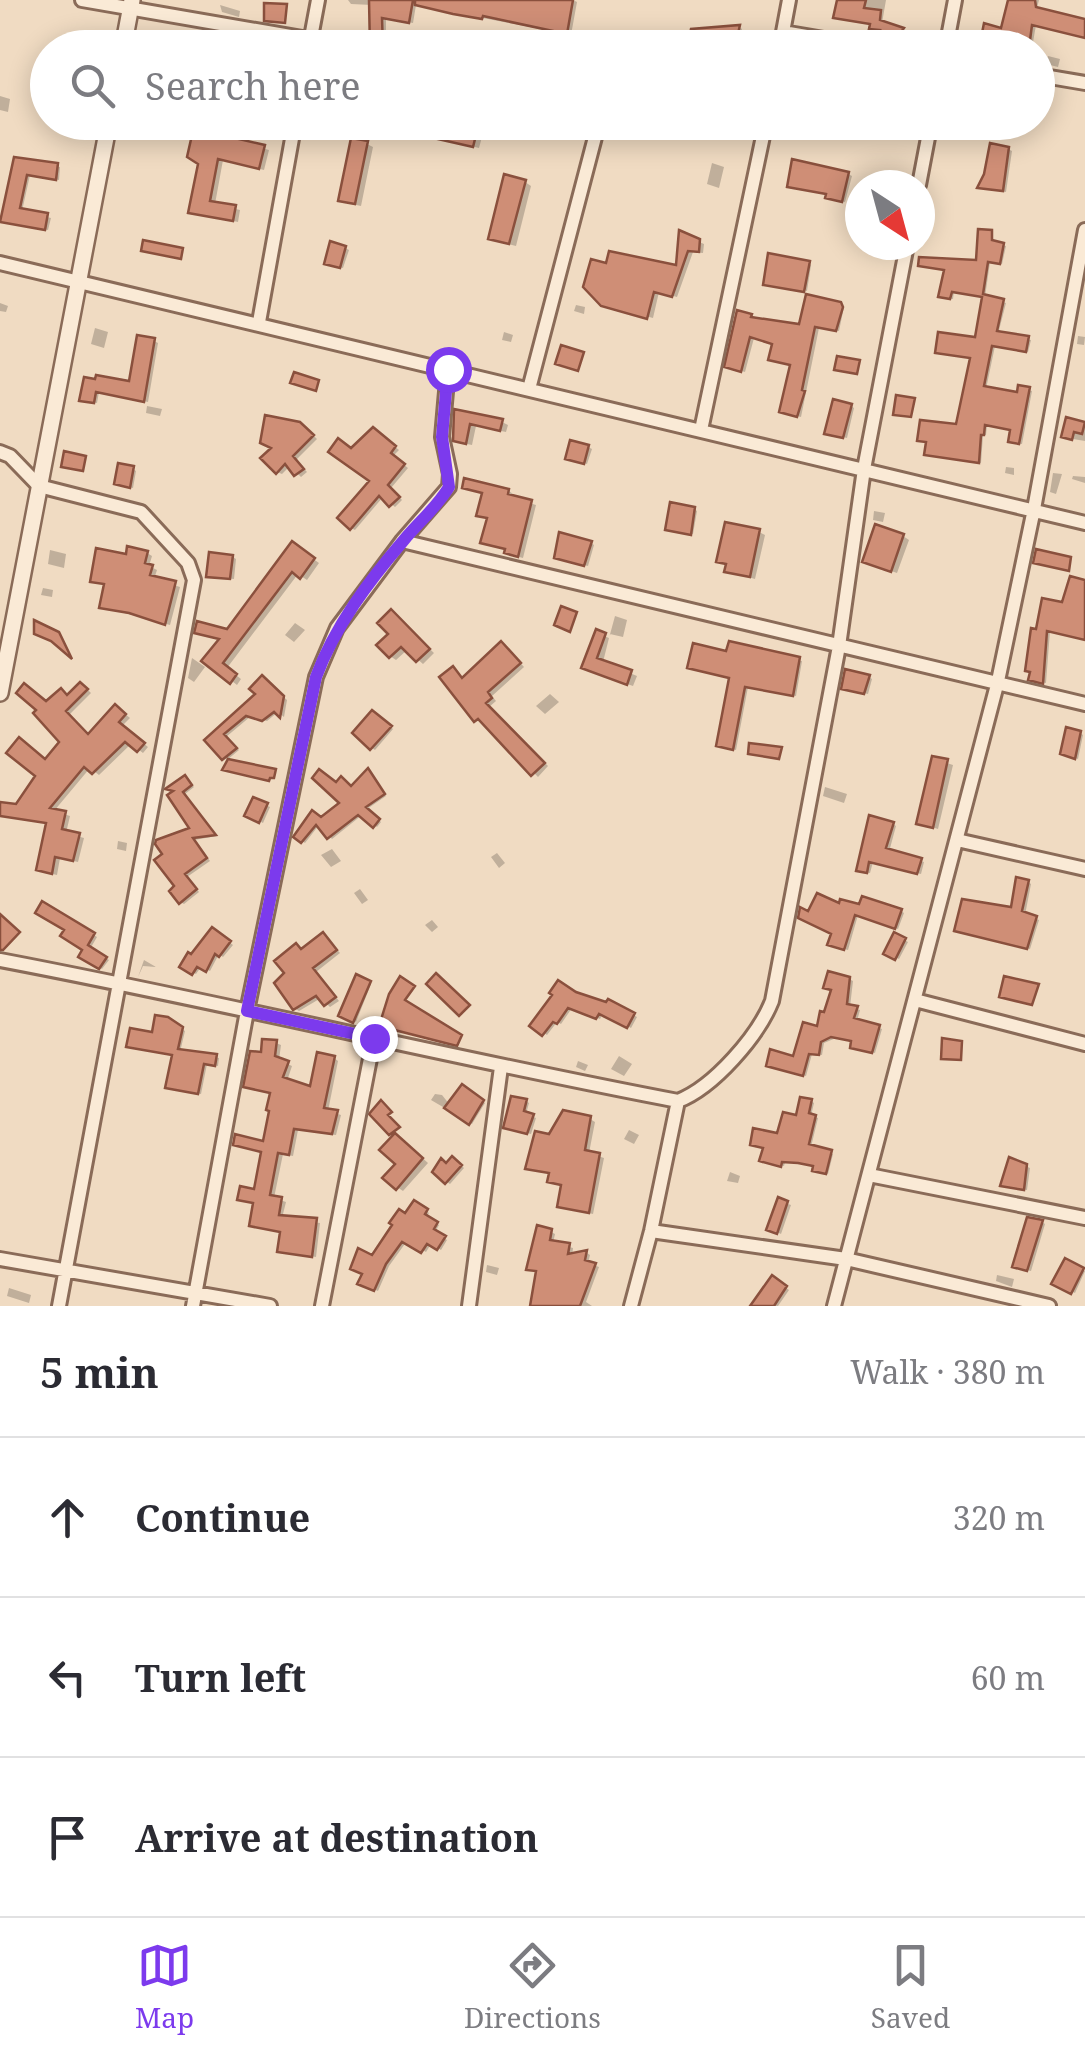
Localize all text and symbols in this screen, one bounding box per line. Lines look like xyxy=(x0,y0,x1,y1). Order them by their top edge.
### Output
search box xyxy=(30,30,1055,140)
icon: search xyxy=(65,58,120,113)
text: Search here xyxy=(145,59,361,111)
north arrow xyxy=(845,170,935,260)
route start xyxy=(426,347,472,393)
route end xyxy=(352,1016,398,1062)
text: 5 min xyxy=(40,1343,159,1400)
text: Walk · 380 m xyxy=(850,1350,1045,1393)
icon: ahead xyxy=(40,1490,95,1545)
text: Continue xyxy=(135,1491,310,1543)
text: 320 m xyxy=(953,1496,1045,1539)
icon: left xyxy=(40,1650,95,1705)
text: Turn left xyxy=(135,1651,306,1703)
text: 60 m xyxy=(971,1656,1045,1699)
icon: arrive xyxy=(40,1810,95,1865)
text: Arrive at destination xyxy=(135,1811,539,1863)
tab: Map xyxy=(135,1938,194,2036)
tab: Directions xyxy=(464,1938,601,2036)
tab: Saved xyxy=(871,1938,950,2036)

